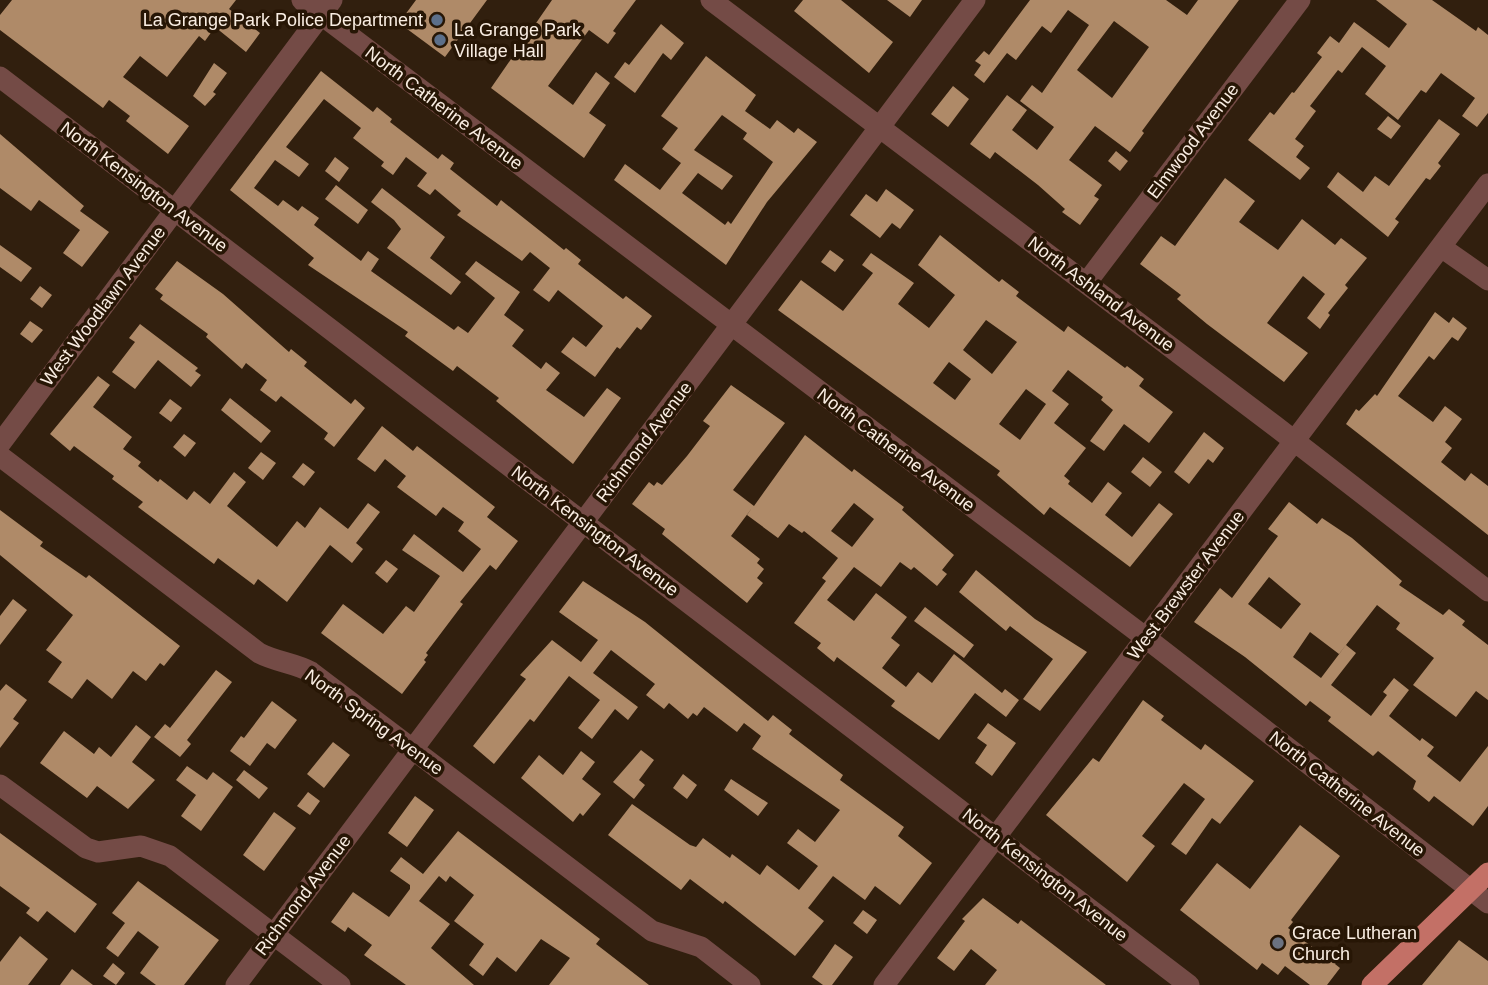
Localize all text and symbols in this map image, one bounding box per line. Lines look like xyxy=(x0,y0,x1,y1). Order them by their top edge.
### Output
place label: La Grange Park Police Department xyxy=(143,10,423,30)
marker: La Grange Park Police Department xyxy=(429,12,445,28)
place label: La Grange Park Village Hall xyxy=(454,20,582,61)
marker: La Grange Park Village Hall xyxy=(432,32,448,48)
street label: North Catherine Avenue xyxy=(361,42,527,174)
street label: Elmwood Avenue xyxy=(1143,80,1243,202)
street label: North Kensington Avenue xyxy=(57,118,231,256)
street label: West Woodlawn Avenue xyxy=(37,222,169,390)
street label: North Ashland Avenue xyxy=(1024,233,1178,355)
street label: Richmond Avenue xyxy=(592,378,696,506)
street label: North Catherine Avenue xyxy=(813,384,979,516)
street label: North Kensington Avenue xyxy=(508,462,682,600)
street label: West Brewster Avenue xyxy=(1123,507,1249,663)
street label: North Spring Avenue xyxy=(301,665,447,779)
street label: North Catherine Avenue xyxy=(1265,727,1429,861)
street label: North Kensington Avenue xyxy=(959,804,1131,946)
street label: Richmond Avenue xyxy=(251,831,355,959)
place label: Grace Lutheran Church xyxy=(1292,923,1417,964)
marker: Grace Lutheran Church xyxy=(1270,935,1286,951)

